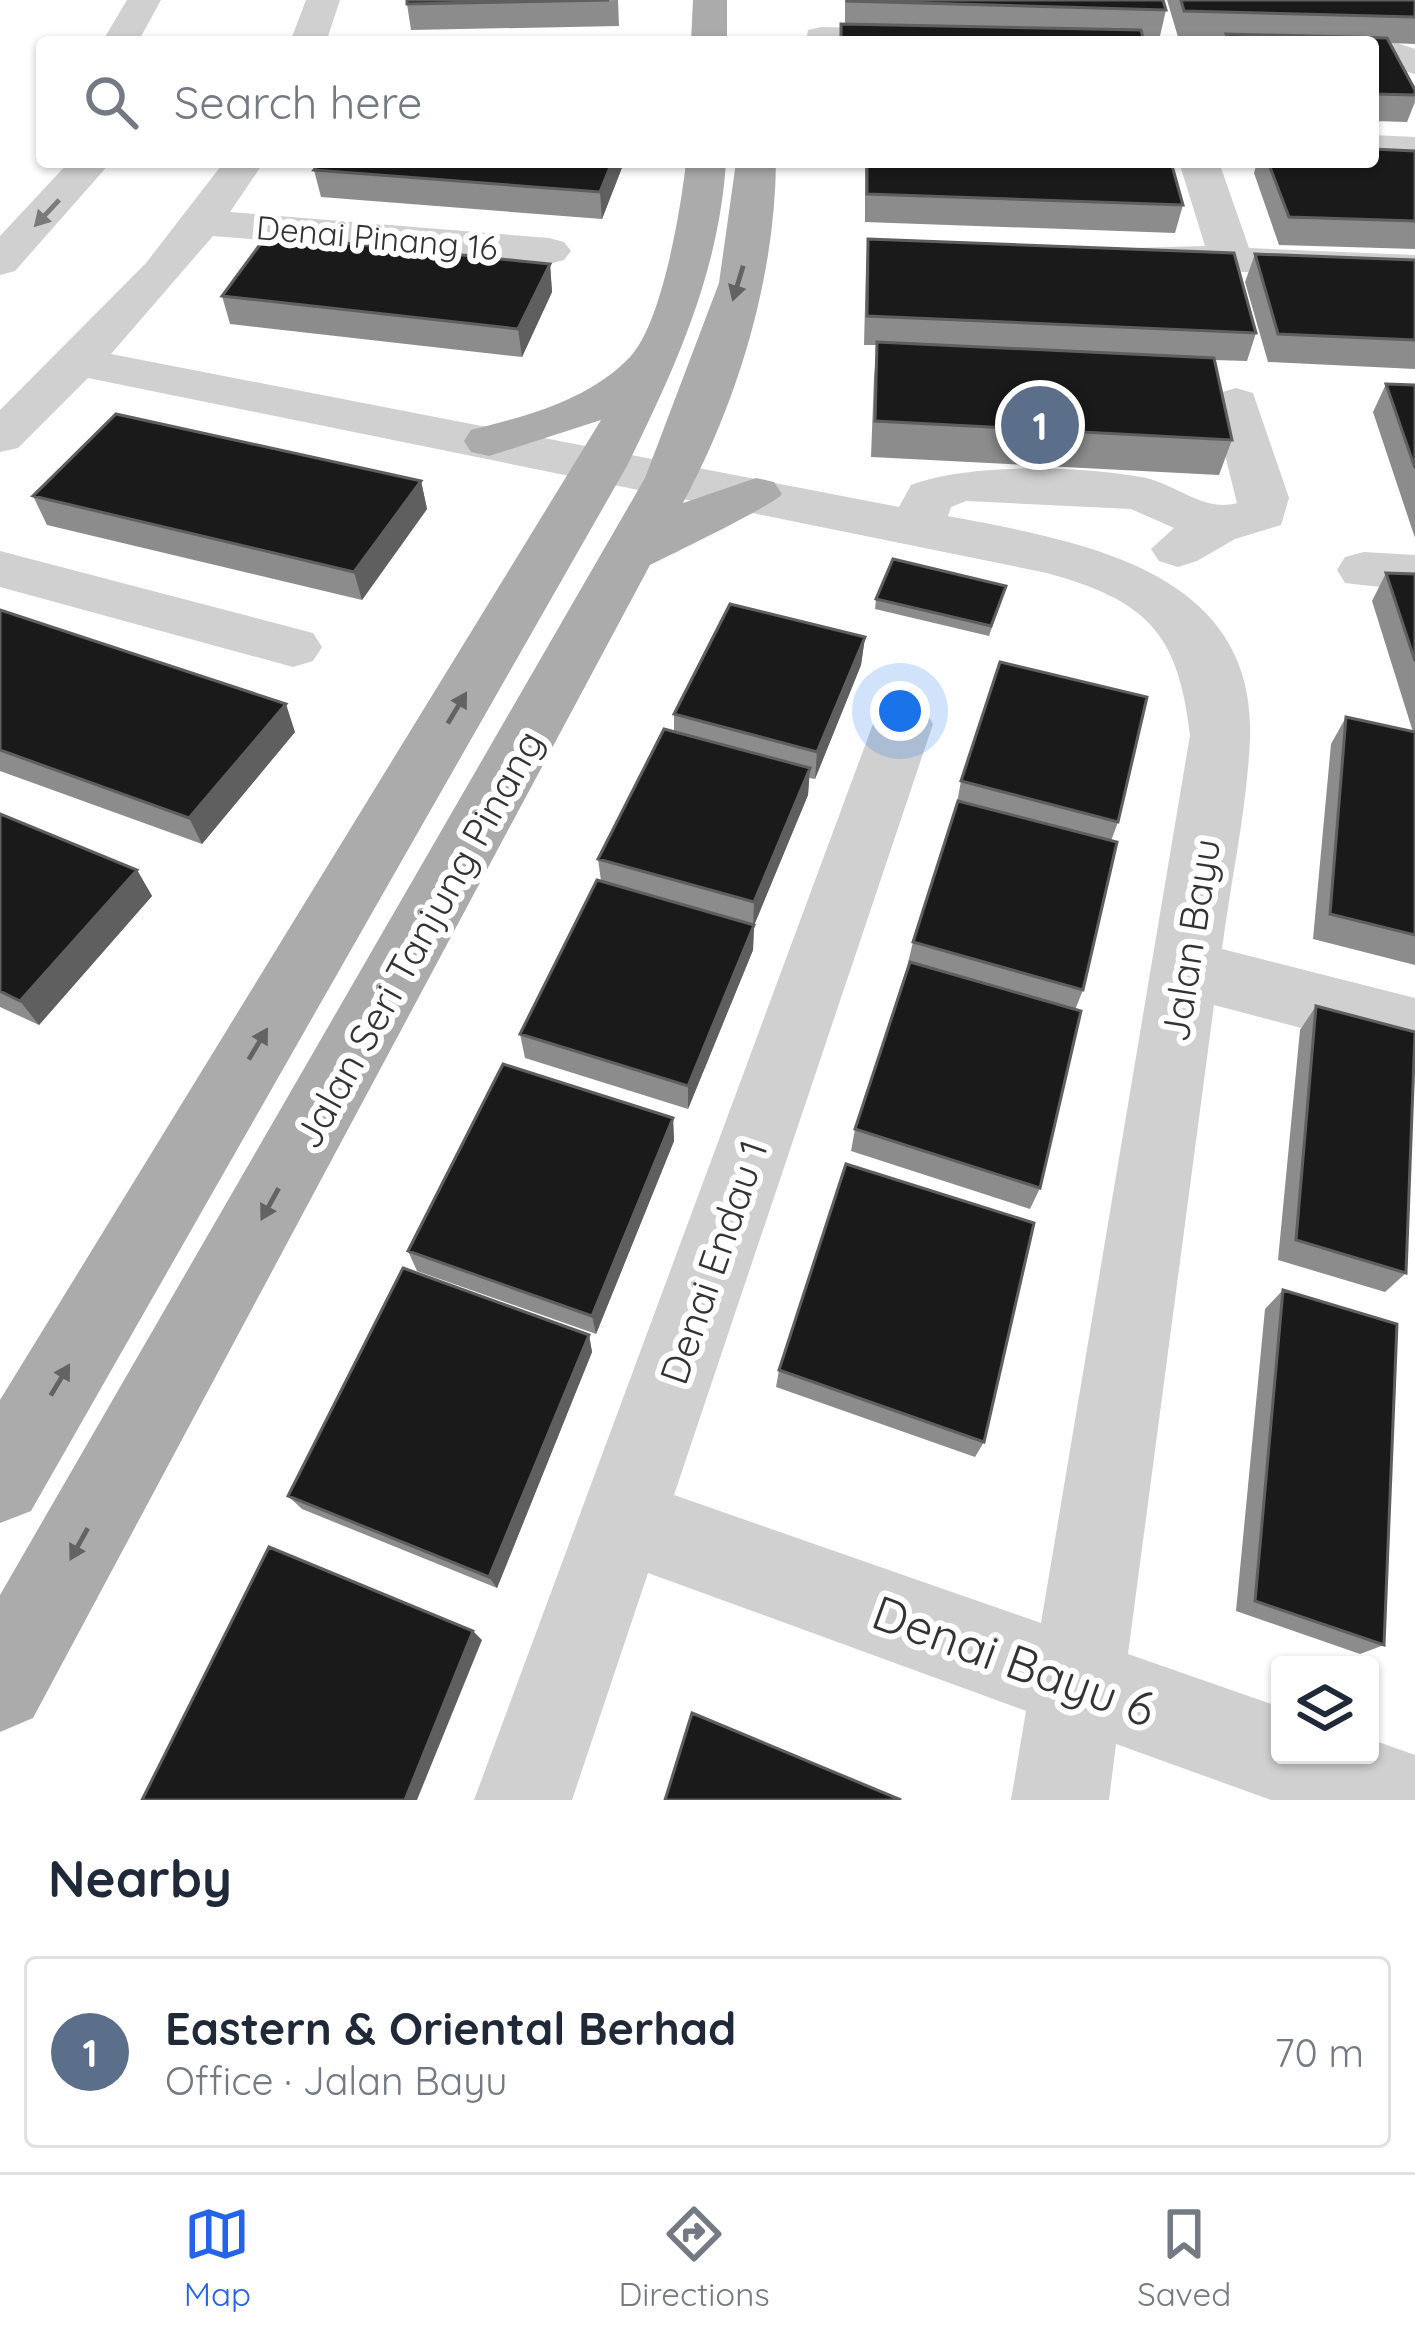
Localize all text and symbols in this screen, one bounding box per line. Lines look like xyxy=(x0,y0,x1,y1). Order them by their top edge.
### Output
search box xyxy=(36,36,1379,168)
icon: search xyxy=(78,69,144,135)
text: Search here xyxy=(174,74,422,130)
one-way arrow xyxy=(33,199,61,228)
street label: Denai Pinang 16 xyxy=(255,206,499,268)
one-way arrow xyxy=(728,265,746,302)
pin: 1 xyxy=(1001,380,1079,470)
your location xyxy=(870,681,930,741)
one-way arrow xyxy=(446,692,467,725)
street label: Jalan Seri Tanjung Pinang xyxy=(283,721,553,1157)
street label: Jalan Bayu xyxy=(1150,835,1230,1045)
one-way arrow xyxy=(247,1027,268,1061)
street label: Denai Endau 1 xyxy=(648,1134,778,1390)
one-way arrow xyxy=(260,1187,281,1220)
one-way arrow xyxy=(48,1363,69,1397)
one-way arrow xyxy=(69,1527,90,1561)
street label: Denai Bayu 6 xyxy=(865,1581,1163,1739)
map controls xyxy=(1271,1656,1379,1764)
button: layers xyxy=(1271,1656,1379,1764)
text: Nearby xyxy=(48,1846,232,1910)
text: Eastern & Oriental Berhad xyxy=(165,2000,736,2056)
text: 1 xyxy=(82,2028,98,2077)
text: 70 m xyxy=(1275,2028,1364,2077)
text: Office · Jalan Bayu xyxy=(165,2056,508,2105)
tab: Map xyxy=(184,2201,251,2314)
tab: Directions xyxy=(618,2201,770,2314)
tab: Saved xyxy=(1137,2201,1231,2314)

